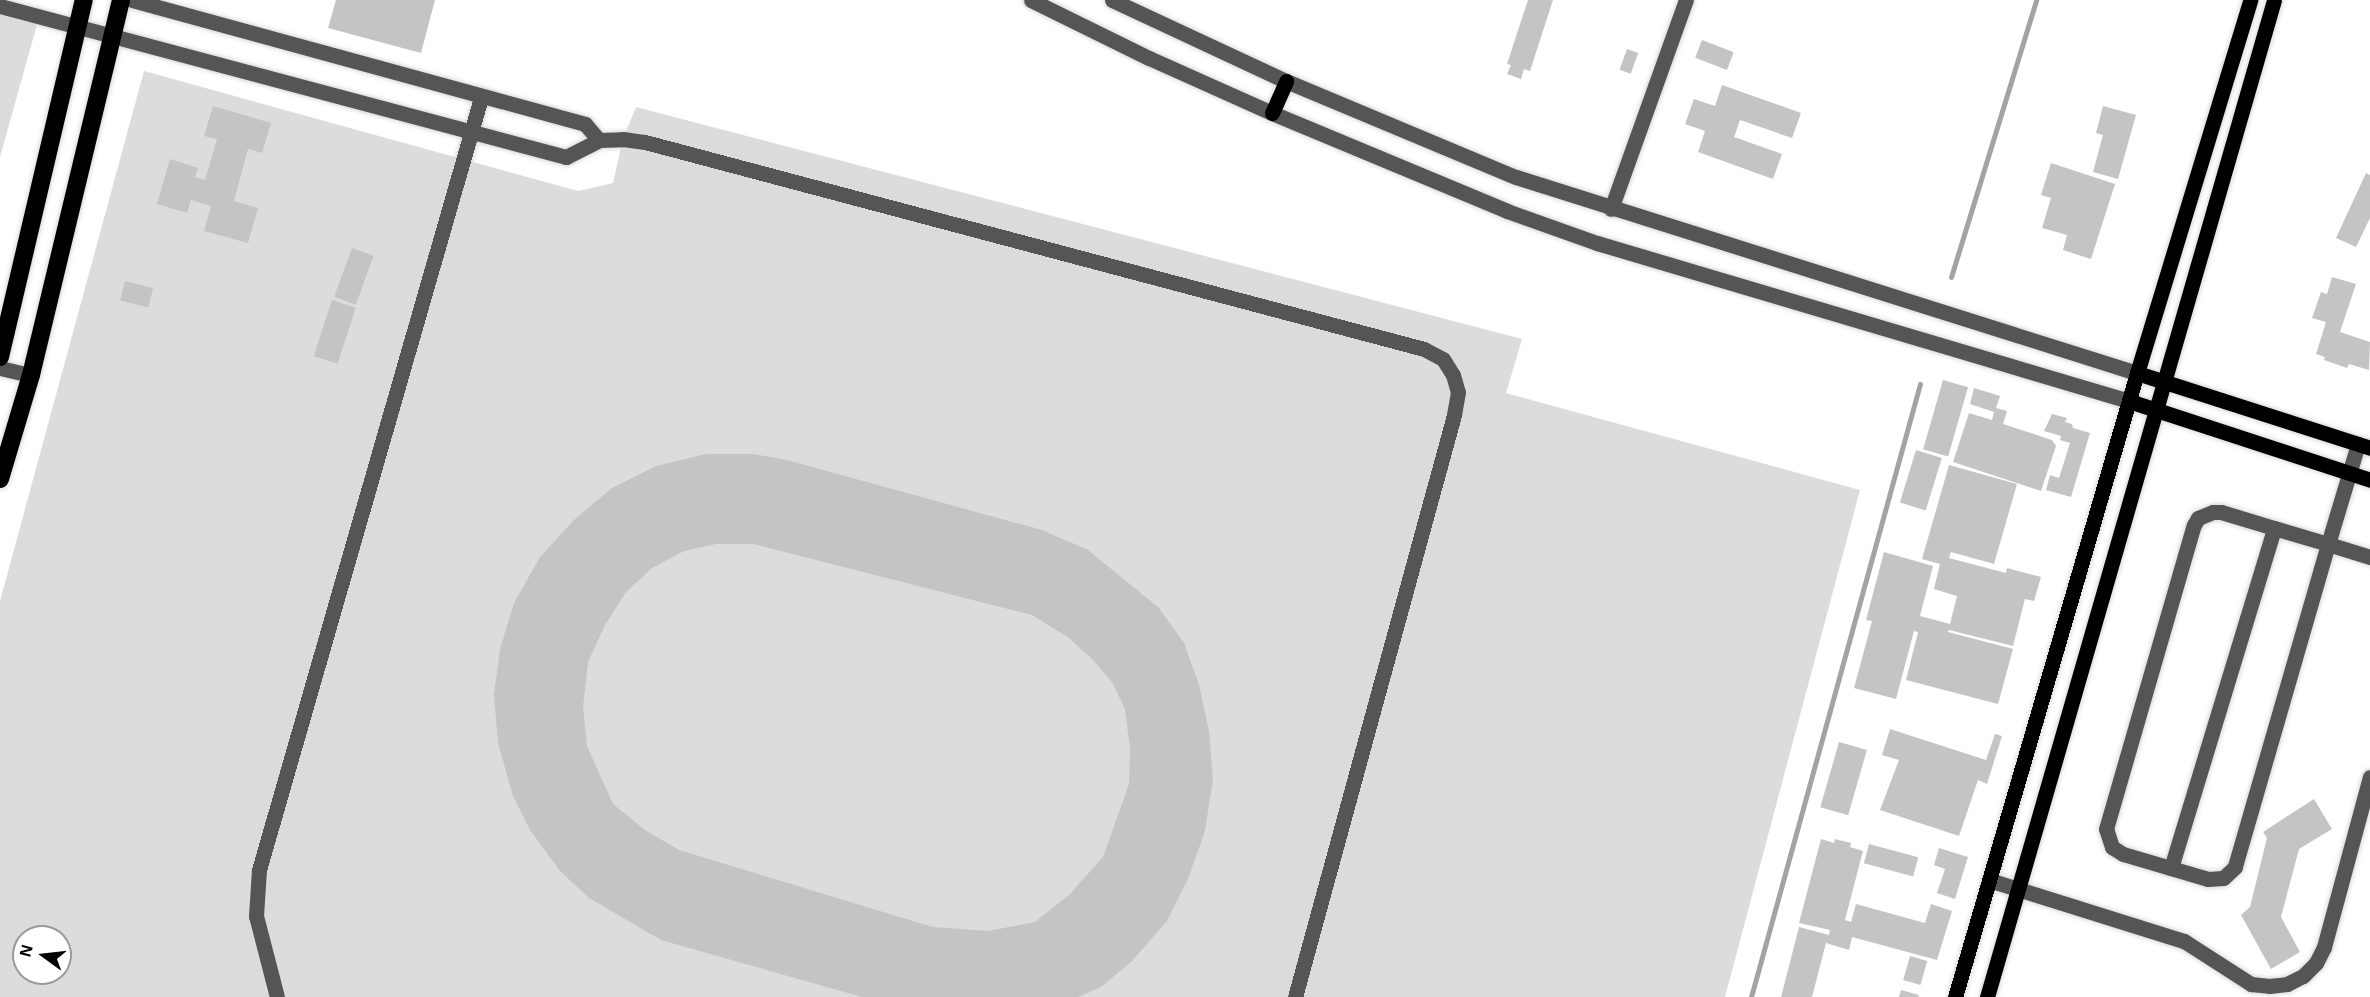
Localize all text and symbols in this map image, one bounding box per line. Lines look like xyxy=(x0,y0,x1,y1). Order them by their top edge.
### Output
north arrow xyxy=(12,925,72,985)
text: N xyxy=(16,943,36,959)

